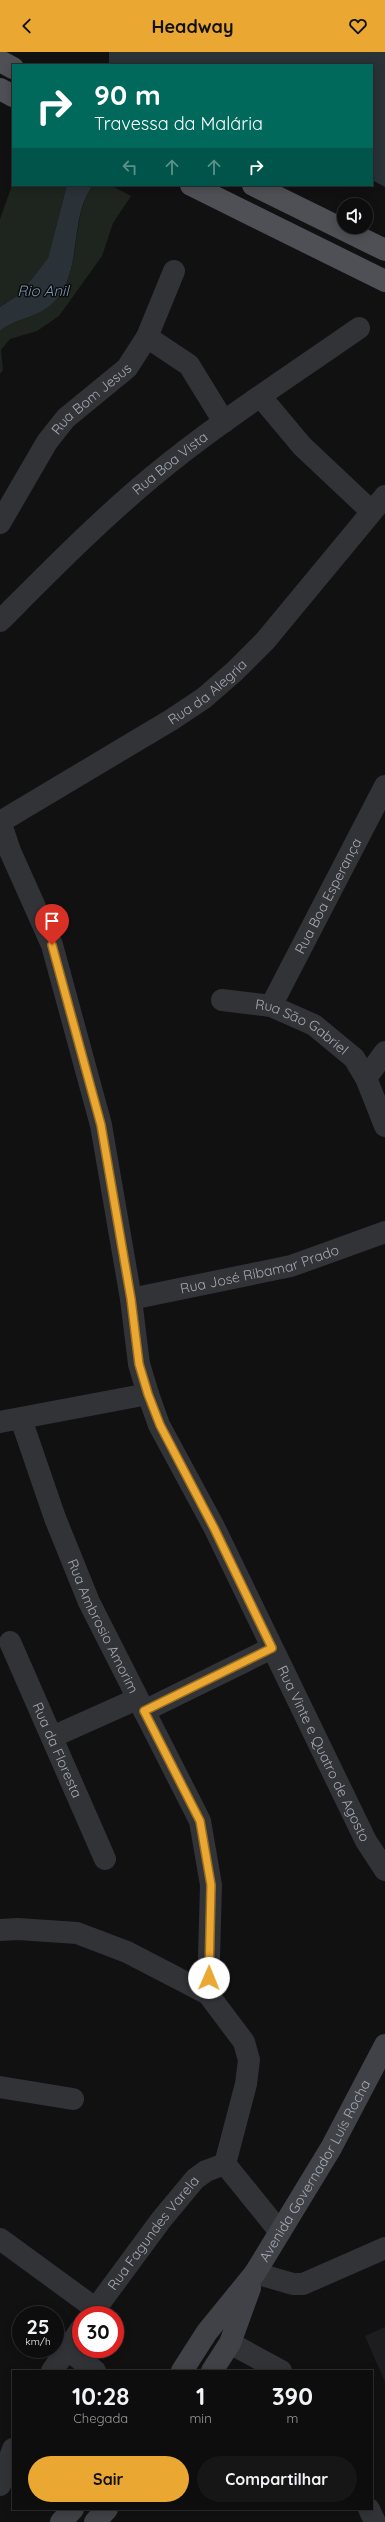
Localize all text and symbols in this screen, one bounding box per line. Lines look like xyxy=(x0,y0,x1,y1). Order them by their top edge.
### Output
icon: back xyxy=(16,15,38,37)
text: Headway xyxy=(151,15,234,38)
icon: heart xyxy=(347,15,369,37)
text: 90 m xyxy=(94,77,161,112)
icon: right xyxy=(28,80,80,132)
text: Travessa da Malária xyxy=(94,112,263,135)
icon: left xyxy=(119,156,141,178)
icon: ahead xyxy=(161,156,183,178)
icon: ahead xyxy=(203,156,225,178)
icon: right xyxy=(245,156,267,178)
map controls xyxy=(337,198,373,234)
button: sound xyxy=(337,198,373,234)
water label: Rio Anil xyxy=(17,281,70,300)
street label: Rua Bom Jesus xyxy=(47,359,135,438)
street label: Rua Boa Vista xyxy=(128,428,211,499)
street label: Rua da Alegria xyxy=(164,655,251,729)
street label: Rua Boa Esperança xyxy=(291,835,365,957)
pin xyxy=(35,904,69,945)
icon: arrive xyxy=(41,910,63,932)
street label: Rua São Gabriel xyxy=(254,995,352,1059)
street label: Rua José Ribamar Prado xyxy=(179,1240,341,1298)
street label: Rua Ambrosio Amorim xyxy=(64,1556,143,1696)
street label: Rua Vinte e Quatro de Agosto xyxy=(273,1663,374,1845)
street label: Rua da Floresta xyxy=(28,1699,86,1801)
position arrow xyxy=(188,1957,230,1999)
street label: Avenida Governador Luís Rocha xyxy=(255,2076,374,2265)
street label: Rua Fagundes Varela xyxy=(103,2172,203,2294)
speed limit sign: 30 xyxy=(72,2306,124,2358)
text: 25 xyxy=(27,2314,49,2339)
text: km/h xyxy=(25,2335,51,2348)
text: 10:28 xyxy=(72,2381,129,2411)
text: 1 xyxy=(196,2381,205,2411)
text: 390 xyxy=(272,2381,313,2411)
text: Chegada xyxy=(73,2410,128,2426)
text: min xyxy=(190,2410,212,2426)
text: m xyxy=(286,2410,298,2426)
button: Sair xyxy=(28,2456,189,2502)
button: Compartilhar xyxy=(197,2456,357,2502)

